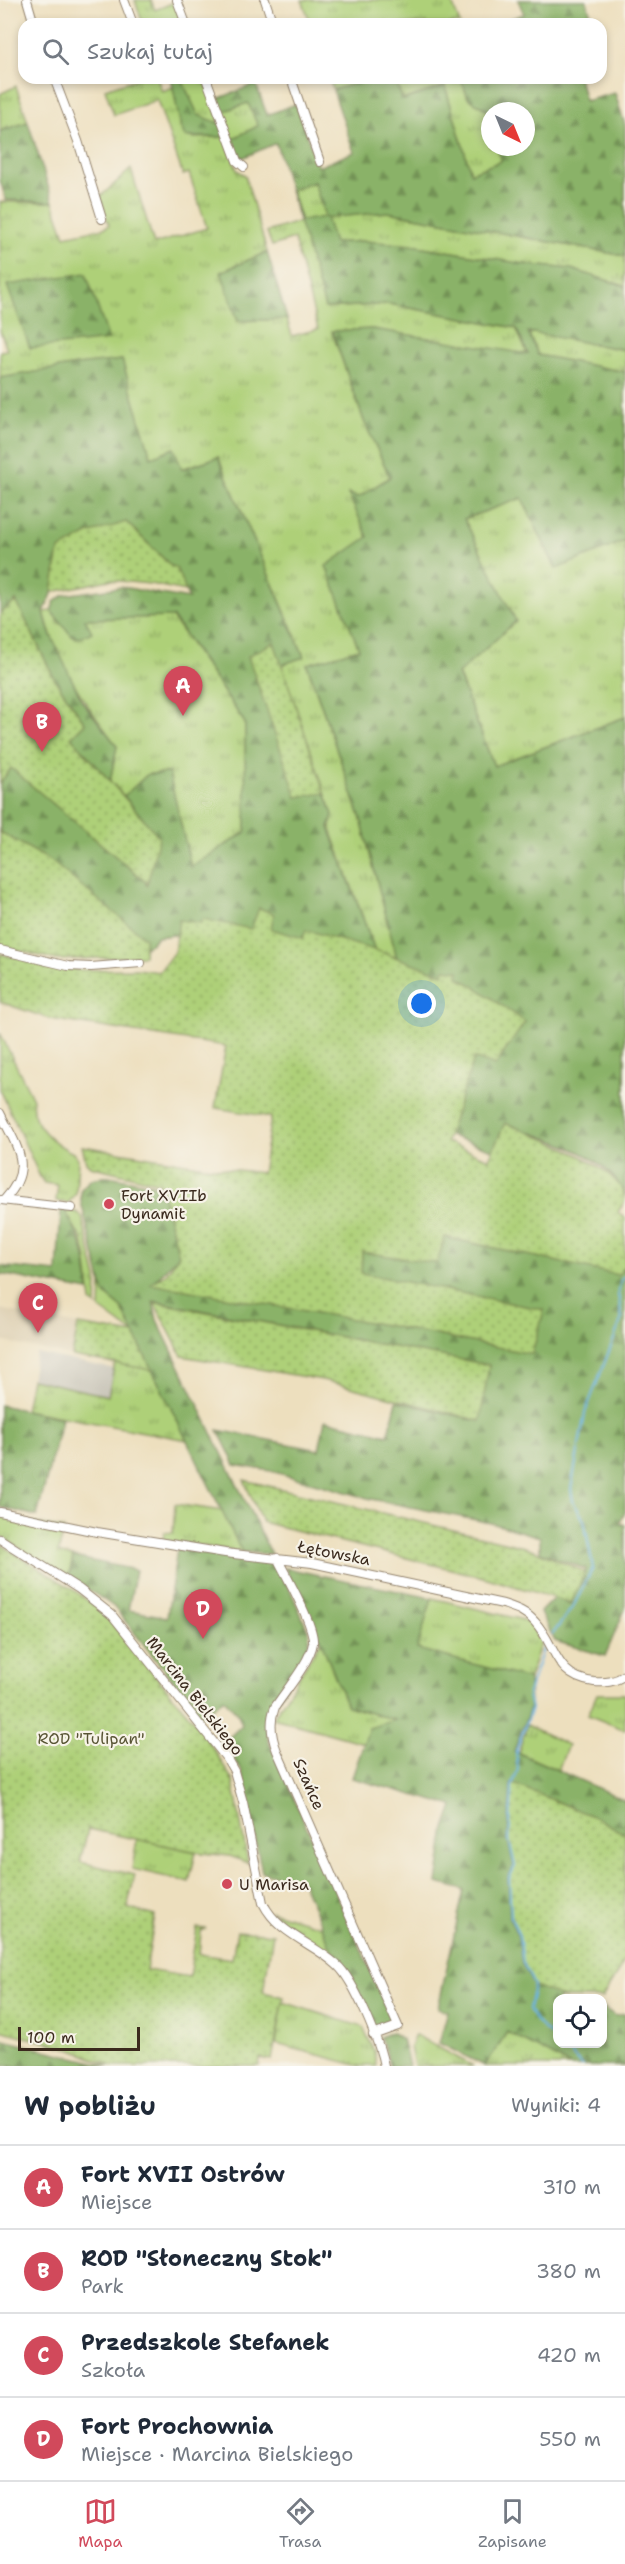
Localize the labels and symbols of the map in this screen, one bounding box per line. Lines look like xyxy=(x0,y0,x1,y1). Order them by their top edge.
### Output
north arrow xyxy=(481,102,535,156)
pin: A xyxy=(164,666,202,716)
pin: B xyxy=(22,702,62,752)
your location xyxy=(407,989,436,1018)
place label: Fort XVIIb Dynamit xyxy=(121,1185,207,1224)
marker: Fort XVIIb Dynamit xyxy=(102,1197,116,1211)
pin: C xyxy=(18,1284,57,1333)
street label: Łętowska xyxy=(295,1536,372,1570)
pin: D xyxy=(184,1590,222,1639)
street label: Marcina Bielskiego xyxy=(142,1632,248,1760)
park label: ROD "Tulipan" xyxy=(37,1728,145,1749)
street label: Szańce xyxy=(288,1755,330,1813)
place label: U Marisa xyxy=(239,1874,309,1895)
marker: U Marisa xyxy=(220,1877,234,1891)
scale bar xyxy=(18,2024,140,2052)

